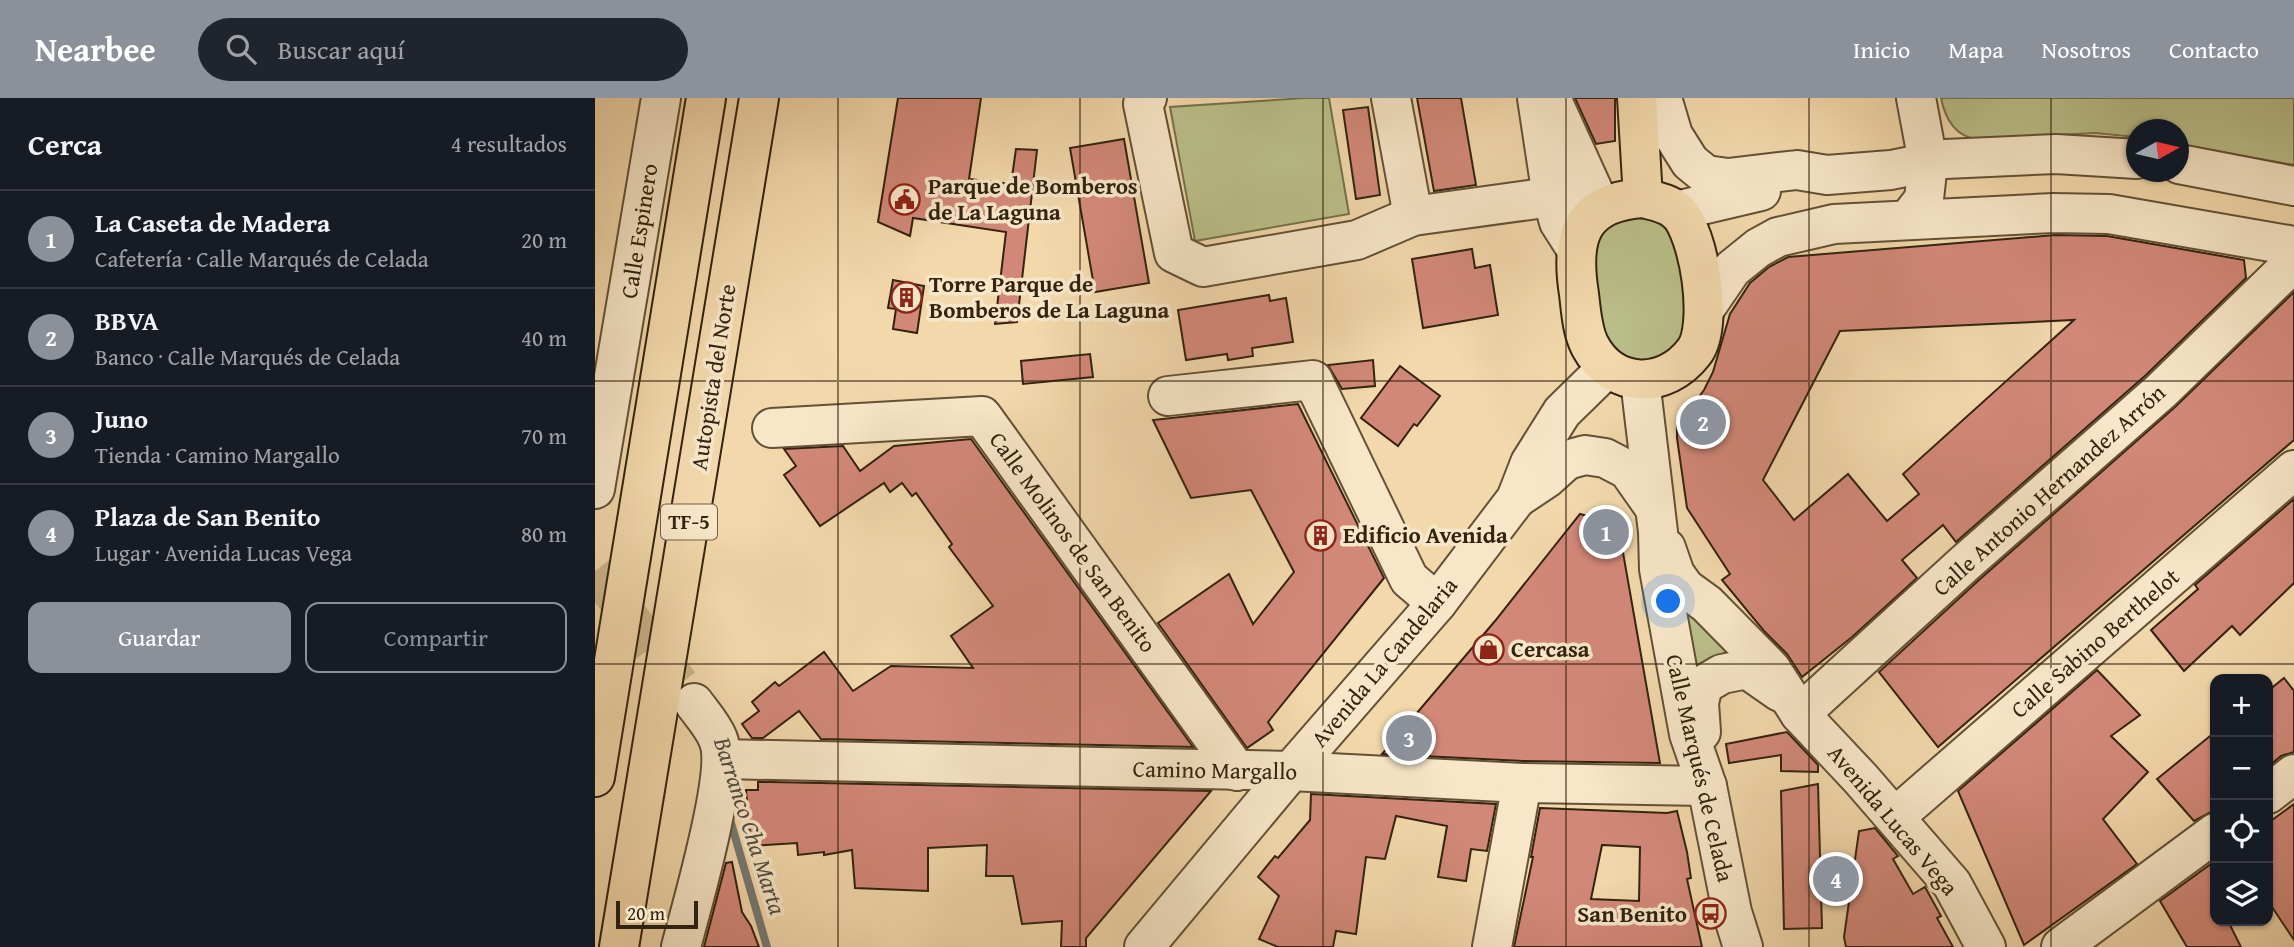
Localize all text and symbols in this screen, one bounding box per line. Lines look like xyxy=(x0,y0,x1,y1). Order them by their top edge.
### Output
search box xyxy=(198,18,688,81)
text: Nearbee xyxy=(35,25,156,73)
icon: search xyxy=(222,30,260,68)
text: Buscar aquí xyxy=(278,30,405,69)
text: Inicio xyxy=(1853,32,1910,67)
text: Mapa xyxy=(1948,32,2004,67)
text: Nosotros xyxy=(2042,32,2131,67)
text: Contacto xyxy=(2169,32,2259,67)
north arrow xyxy=(2126,119,2189,182)
text: Cerca xyxy=(28,122,102,166)
text: 4 resultados xyxy=(451,127,567,160)
street label: Calle Espinero xyxy=(612,161,665,301)
place label: Parque de Bomberos de La Laguna xyxy=(928,169,1138,228)
public building icon: Parque de Bomberos de La Laguna xyxy=(888,182,922,216)
text: La Caseta de Madera xyxy=(95,203,330,242)
text: 1 xyxy=(45,223,57,256)
text: 20 m xyxy=(521,223,567,256)
text: Cafetería · Calle Marqués de Celada xyxy=(95,242,429,275)
place label: Torre Parque de Bomberos de La Laguna xyxy=(929,267,1169,326)
building icon: Torre Parque de Bomberos de La Laguna xyxy=(889,280,923,314)
street label: Autopista del Norte xyxy=(681,281,744,472)
text: BBVA xyxy=(95,301,159,340)
text: 2 xyxy=(45,321,57,354)
text: 40 m xyxy=(521,321,567,354)
text: Banco · Calle Marqués de Celada xyxy=(95,340,400,373)
street label: Calle Antonio Hernandez Arrón xyxy=(1925,376,2172,603)
pin: 2 xyxy=(1680,396,1726,448)
text: Juno xyxy=(95,399,148,438)
text: 3 xyxy=(45,419,57,452)
text: 70 m xyxy=(521,419,567,452)
street label: Calle Molinos de San Benito xyxy=(982,424,1165,659)
text: Tienda · Camino Margallo xyxy=(95,438,340,471)
text: Plaza de San Benito xyxy=(95,497,320,536)
road number: TF-5 xyxy=(661,504,717,540)
pin: 1 xyxy=(1583,506,1629,558)
text: 4 xyxy=(45,517,57,550)
text: 80 m xyxy=(521,517,567,550)
building icon: Edificio Avenida xyxy=(1303,518,1337,552)
place label: Edificio Avenida xyxy=(1343,518,1508,551)
text: Lugar · Avenida Lucas Vega xyxy=(95,536,352,569)
street label: Calle Sabino Berthelot xyxy=(2003,560,2186,725)
street label: Avenida La Candelaria xyxy=(1303,569,1465,754)
your location xyxy=(1651,584,1685,618)
button: Guardar xyxy=(28,602,291,673)
button: Compartir xyxy=(305,602,567,673)
shop icon: Cercasa xyxy=(1471,632,1505,666)
place label: Cercasa xyxy=(1511,632,1590,665)
street label: Calle Marqués de Celada xyxy=(1658,651,1743,885)
map controls xyxy=(2210,674,2273,926)
button: + xyxy=(2210,674,2273,737)
pin: 3 xyxy=(1386,712,1432,764)
water label: Barranco Cha Marta xyxy=(705,732,796,919)
street label: Avenida Lucas Vega xyxy=(1820,737,1966,902)
button: − xyxy=(2210,737,2273,800)
street label: Camino Margallo xyxy=(1132,752,1298,787)
button: locate xyxy=(2210,800,2273,863)
pin: 4 xyxy=(1813,853,1859,905)
button: layers xyxy=(2210,863,2273,926)
place label: San Benito xyxy=(1577,897,1687,930)
bus stop icon: San Benito xyxy=(1693,897,1727,931)
scale bar xyxy=(616,898,698,930)
text: 20 m xyxy=(627,899,665,927)

